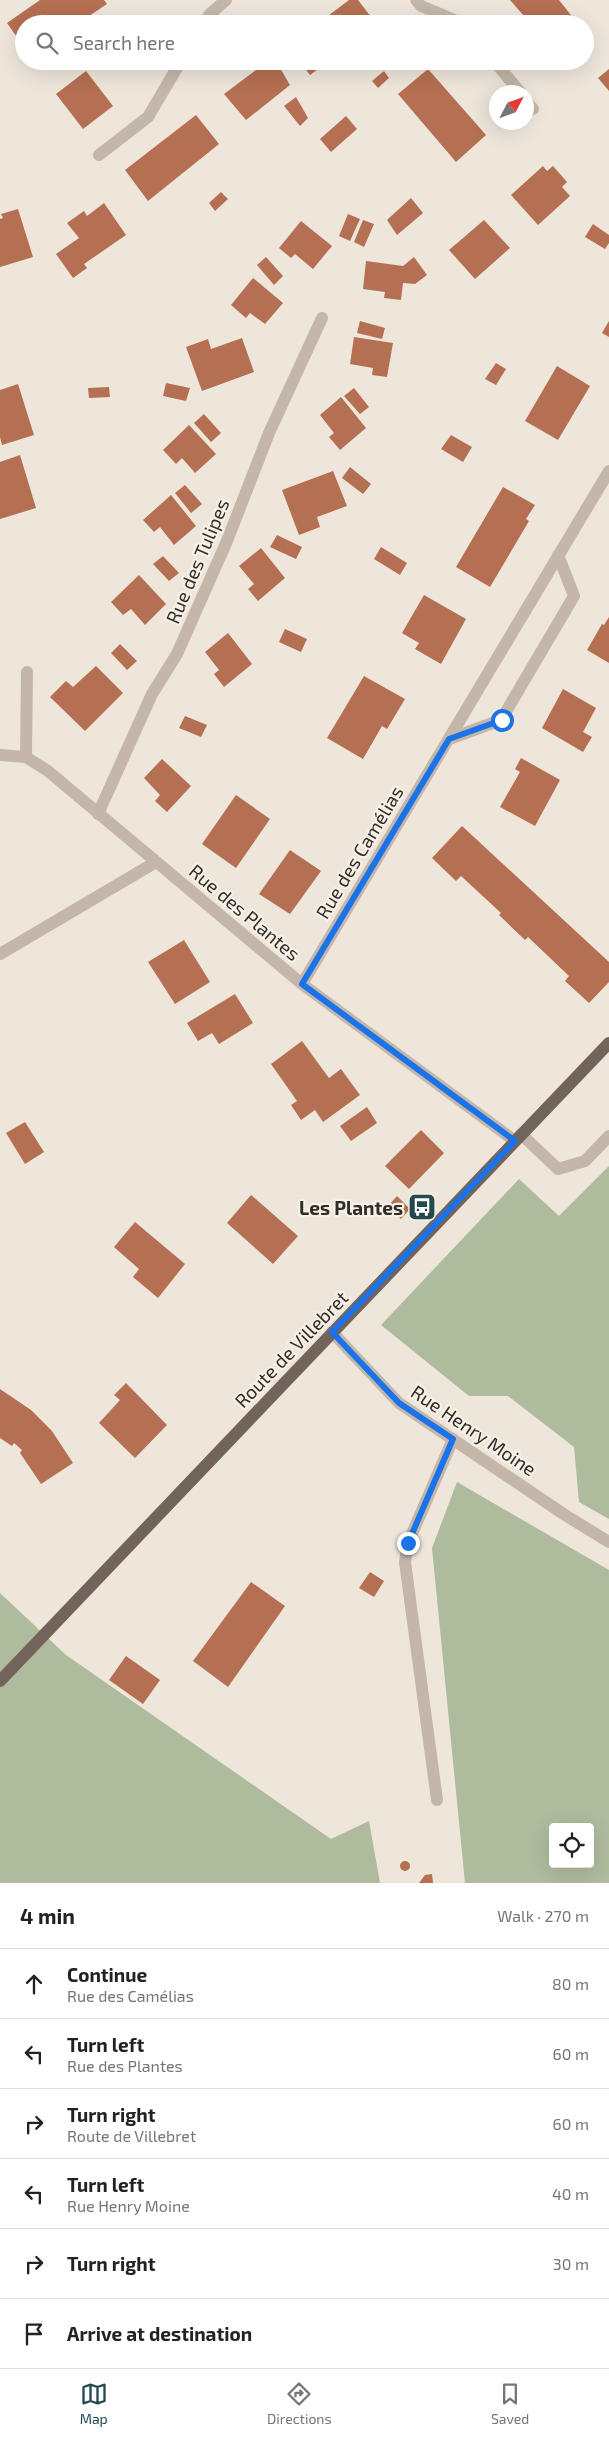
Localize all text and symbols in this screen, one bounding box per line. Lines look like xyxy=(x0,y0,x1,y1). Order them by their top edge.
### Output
search box xyxy=(15,15,594,70)
icon: search xyxy=(33,29,61,57)
text: Search here xyxy=(73,31,175,54)
north arrow xyxy=(489,85,534,130)
street label: Rue des Tulipes xyxy=(160,495,234,627)
route start xyxy=(491,709,514,732)
street label: Rue des Camélias xyxy=(310,782,408,922)
street label: Rue des Plantes xyxy=(185,859,305,965)
bus stop icon: Les Plantes xyxy=(407,1192,437,1222)
place label: Les Plantes xyxy=(299,1196,403,1219)
street label: Route de Villebret xyxy=(229,1286,353,1412)
street label: Rue Henry Moine xyxy=(407,1380,541,1480)
route end xyxy=(397,1532,420,1555)
map controls xyxy=(549,1823,594,1868)
button: locate xyxy=(549,1823,594,1868)
text: 4 min xyxy=(20,1903,75,1928)
text: Walk · 270 m xyxy=(497,1906,589,1925)
text: Continue xyxy=(67,1963,147,1986)
icon: ahead xyxy=(20,1970,48,1998)
text: 80 m xyxy=(552,1974,589,1993)
text: Rue des Camélias xyxy=(67,1986,194,2005)
text: Turn left xyxy=(67,2033,144,2056)
icon: left xyxy=(20,2040,48,2068)
text: 60 m xyxy=(553,2044,589,2063)
text: Rue des Plantes xyxy=(67,2056,183,2075)
text: Turn right xyxy=(67,2103,155,2126)
icon: right xyxy=(20,2110,48,2138)
text: 60 m xyxy=(553,2114,589,2133)
text: Route de Villebret xyxy=(67,2126,196,2145)
text: Turn left xyxy=(67,2173,144,2196)
icon: left xyxy=(20,2180,48,2208)
text: 40 m xyxy=(552,2184,589,2203)
text: Rue Henry Moine xyxy=(67,2196,190,2215)
icon: right xyxy=(20,2250,48,2278)
text: Turn right xyxy=(67,2252,155,2275)
text: 30 m xyxy=(553,2254,589,2273)
icon: arrive xyxy=(20,2320,48,2348)
text: Arrive at destination xyxy=(67,2322,252,2345)
tab: Map xyxy=(80,2380,108,2427)
tab: Directions xyxy=(267,2380,332,2427)
tab: Saved xyxy=(491,2380,529,2427)

